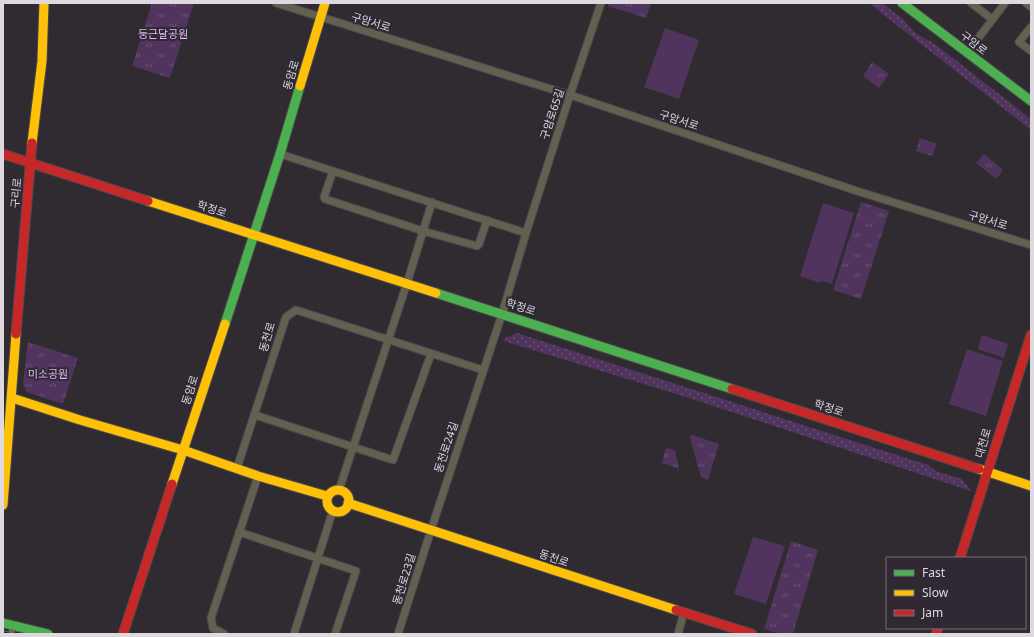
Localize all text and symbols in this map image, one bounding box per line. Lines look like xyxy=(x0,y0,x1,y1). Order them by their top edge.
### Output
street label: 구암서로 xyxy=(350,8,393,35)
park label: 둥근달공원 xyxy=(138,26,188,41)
street label: 구암로 xyxy=(958,27,991,58)
street label: 동암로 xyxy=(279,58,302,92)
street label: 구암로65길 xyxy=(536,86,567,141)
street label: 구암서로 xyxy=(658,106,701,133)
street label: 구리로 xyxy=(7,177,24,209)
street label: 학정로 xyxy=(195,197,229,220)
street label: 구암서로 xyxy=(967,206,1010,233)
street label: 학정로 xyxy=(504,295,538,318)
street label: 동천로 xyxy=(255,320,278,354)
park label: 미소공원 xyxy=(28,366,68,381)
street label: 동암로 xyxy=(178,373,201,407)
street label: 학정로 xyxy=(812,396,846,419)
street label: 동천로24길 xyxy=(430,419,461,474)
street label: 대천로 xyxy=(971,426,994,460)
street label: 동천로 xyxy=(537,545,571,570)
street label: 동천로23길 xyxy=(389,551,418,606)
legend xyxy=(886,557,1026,629)
text: Fast xyxy=(922,564,946,581)
text: Slow xyxy=(922,584,949,601)
text: Jam xyxy=(921,604,943,621)

